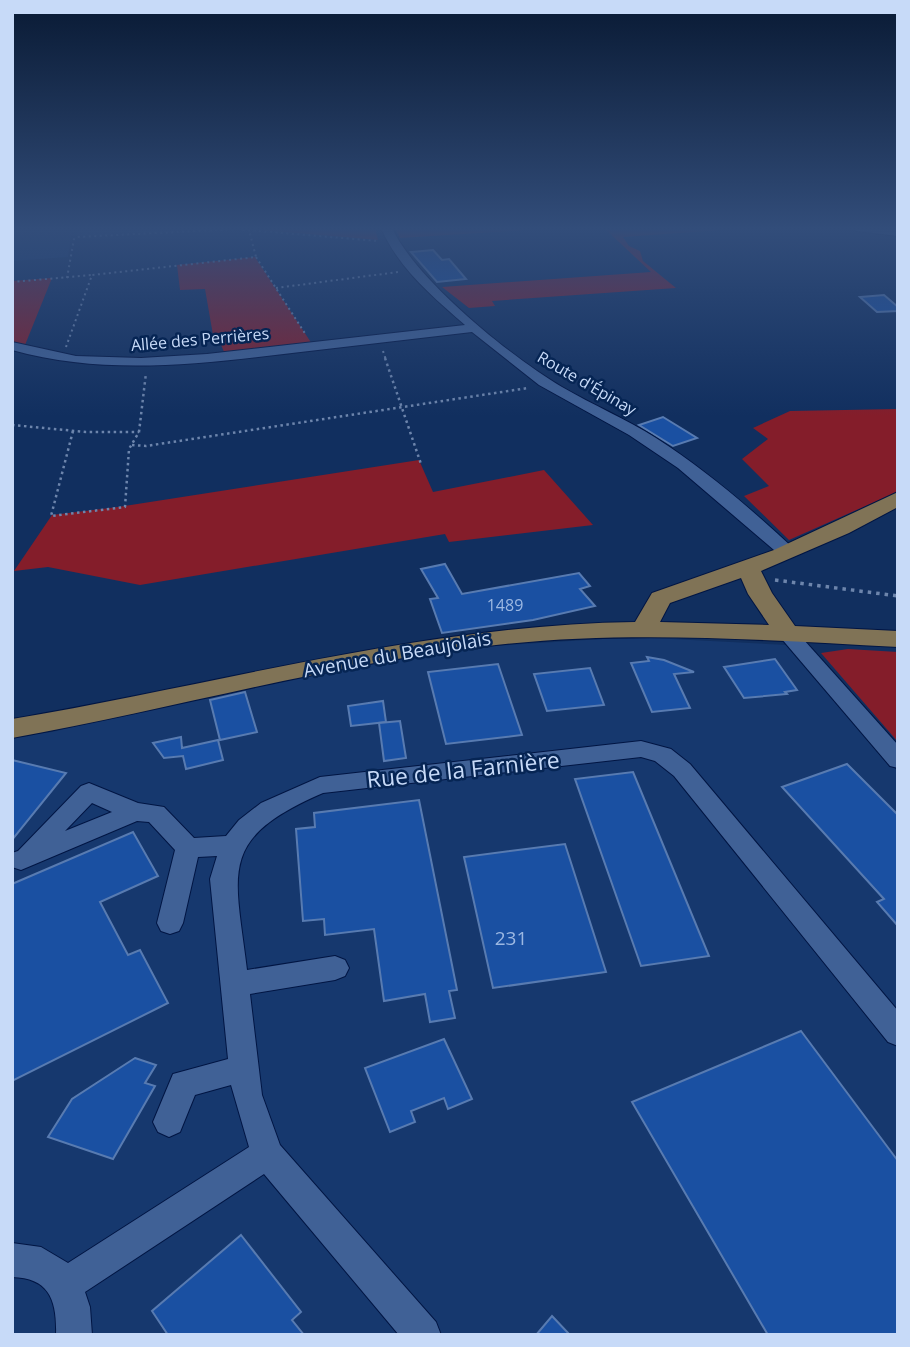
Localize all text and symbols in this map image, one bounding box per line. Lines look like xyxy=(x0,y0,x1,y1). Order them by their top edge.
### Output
street label: Allée des Perrières xyxy=(130,322,270,356)
street label: Route d'Épinay xyxy=(533,346,641,421)
house number: 1489 xyxy=(487,594,523,616)
street label: Avenue du Beaujolais xyxy=(301,625,493,683)
street label: Rue de la Farnière xyxy=(365,743,561,795)
house number: 231 xyxy=(495,925,527,951)

